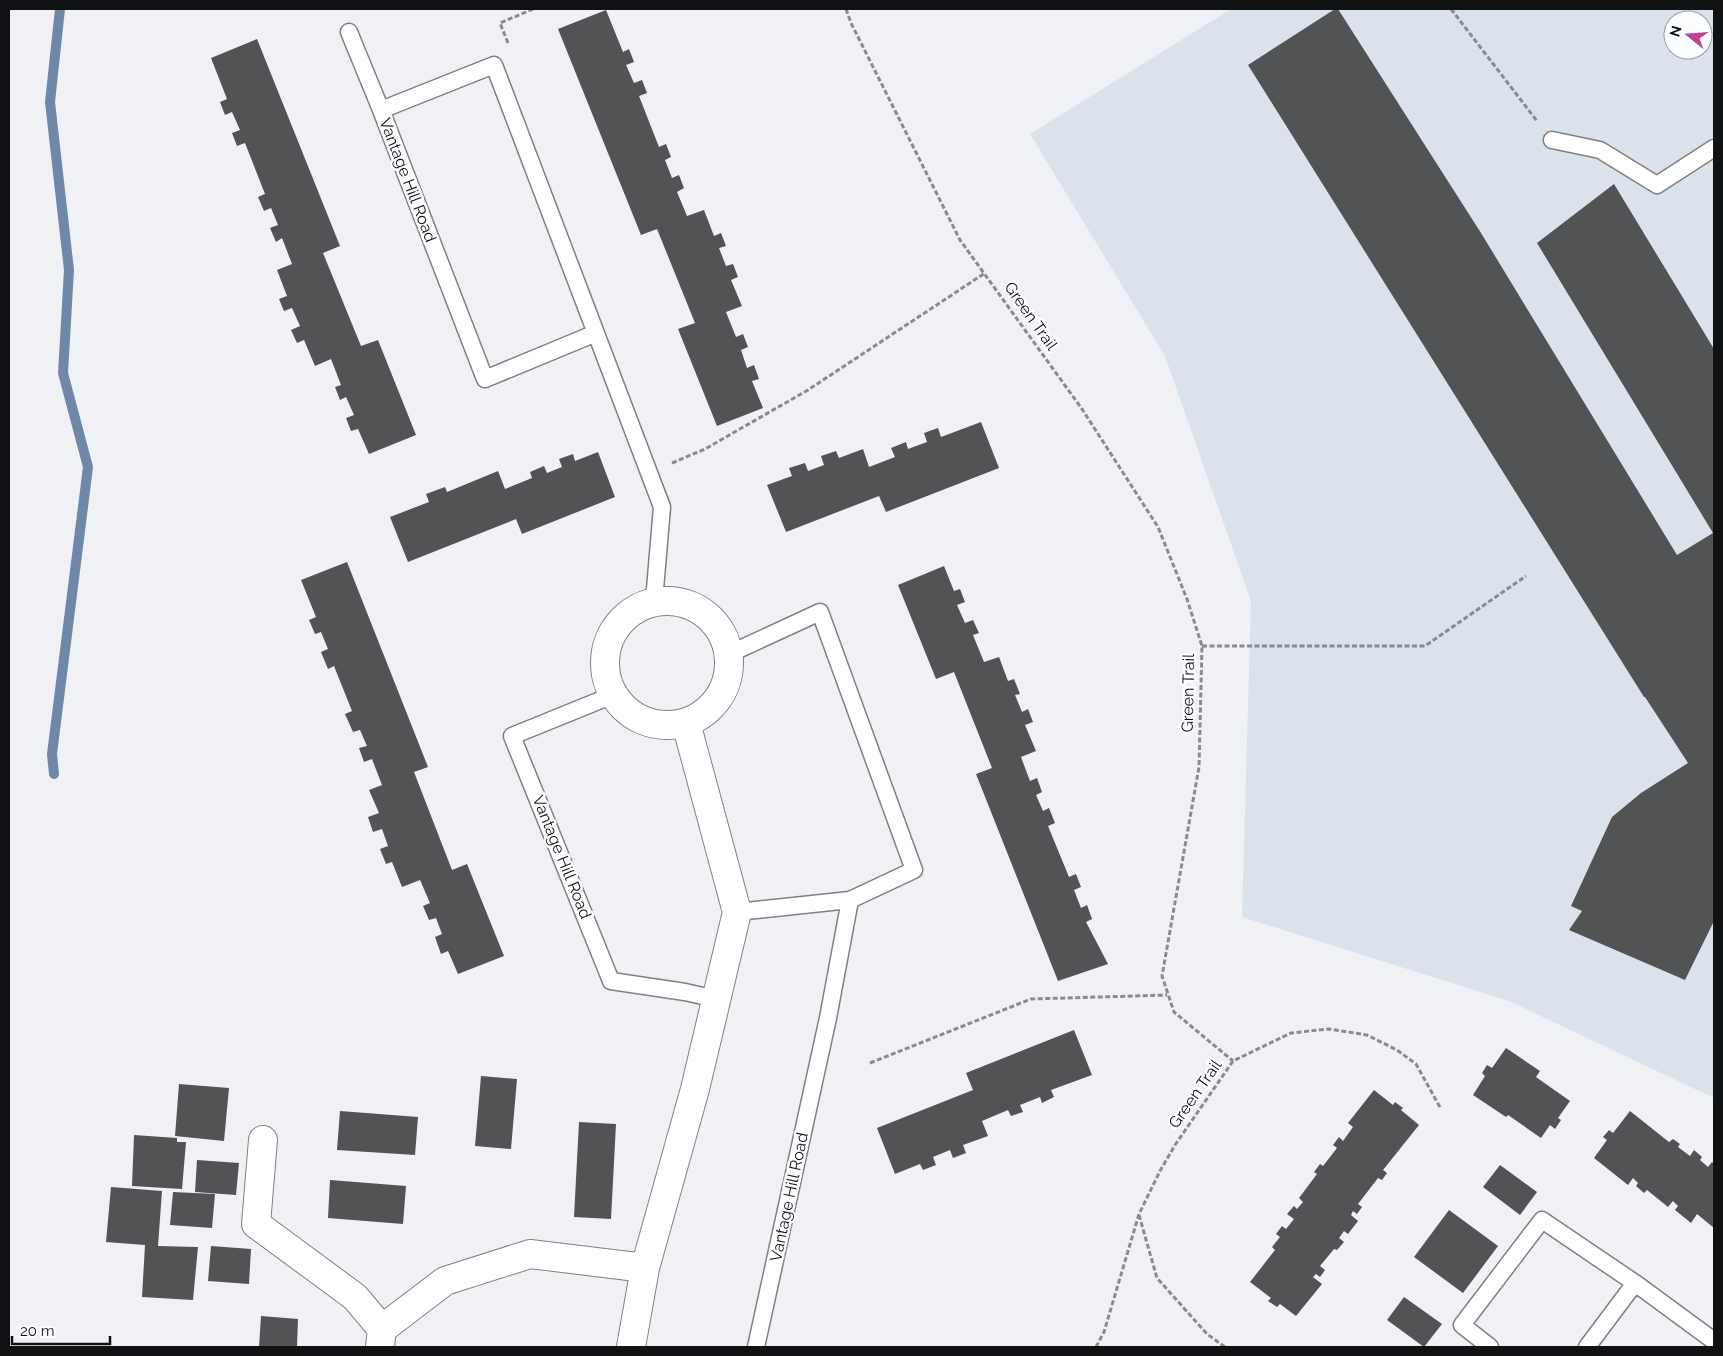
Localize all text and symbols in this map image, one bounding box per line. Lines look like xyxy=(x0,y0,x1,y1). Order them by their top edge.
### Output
north arrow xyxy=(1663,10,1713,60)
text: N xyxy=(1666,24,1685,39)
street label: Vantage Hill Road xyxy=(376,115,440,245)
street label: Green Trail xyxy=(1001,278,1062,354)
street label: Green Trail xyxy=(1178,653,1198,733)
street label: Vantage Hill Road xyxy=(529,793,595,922)
street label: Green Trail xyxy=(1165,1056,1226,1132)
street label: Vantage Hill Road xyxy=(766,1131,812,1263)
scale bar xyxy=(12,1314,110,1346)
text: 20 m xyxy=(20,1322,55,1340)

